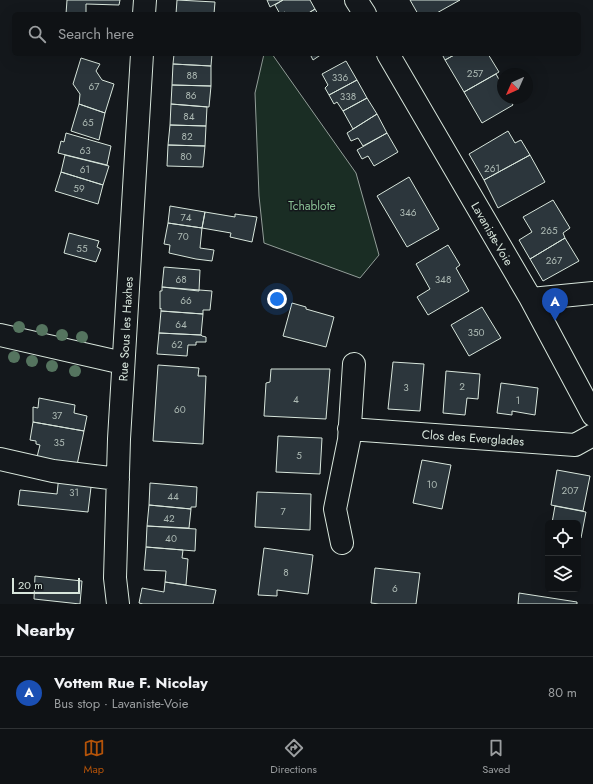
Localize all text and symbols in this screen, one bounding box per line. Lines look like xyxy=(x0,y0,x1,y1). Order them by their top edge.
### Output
search box xyxy=(12,12,581,56)
icon: search xyxy=(26,23,48,45)
text: Search here xyxy=(58,23,134,45)
house number: 257 xyxy=(467,66,484,81)
house number: 88 xyxy=(187,68,197,83)
north arrow xyxy=(497,68,533,104)
house number: 336 xyxy=(332,70,349,85)
house number: 67 xyxy=(88,79,100,94)
house number: 86 xyxy=(185,88,197,103)
house number: 338 xyxy=(340,89,356,104)
house number: 84 xyxy=(183,109,195,124)
house number: 65 xyxy=(82,115,94,130)
house number: 82 xyxy=(181,129,193,144)
house number: 63 xyxy=(79,143,91,158)
house number: 80 xyxy=(180,149,192,164)
house number: 261 xyxy=(484,161,500,176)
house number: 61 xyxy=(80,162,90,177)
house number: 59 xyxy=(73,181,85,196)
park label: Tchablote xyxy=(288,197,336,215)
street label: Lavaniste-Voie xyxy=(467,199,517,269)
house number: 346 xyxy=(399,205,417,220)
house number: 74 xyxy=(180,210,192,225)
house number: 265 xyxy=(540,223,558,238)
house number: 70 xyxy=(177,229,189,244)
house number: 55 xyxy=(76,241,88,256)
house number: 267 xyxy=(546,253,563,268)
house number: 68 xyxy=(175,272,187,287)
house number: 348 xyxy=(435,272,451,287)
street label: Rue Sous les Haxhes xyxy=(114,276,138,382)
pin: A xyxy=(542,288,568,321)
your location xyxy=(267,289,287,309)
house number: 66 xyxy=(180,293,192,308)
house number: 64 xyxy=(175,317,187,332)
house number: 350 xyxy=(467,325,485,340)
house number: 62 xyxy=(171,337,183,352)
house number: 2 xyxy=(459,379,465,394)
house number: 3 xyxy=(403,380,409,395)
house number: 4 xyxy=(293,392,299,407)
house number: 1 xyxy=(516,393,520,408)
house number: 60 xyxy=(174,402,186,417)
house number: 37 xyxy=(52,408,63,423)
street label: Clos des Everglades xyxy=(421,425,525,451)
house number: 35 xyxy=(53,435,65,450)
house number: 5 xyxy=(296,448,302,463)
house number: 10 xyxy=(427,477,437,492)
house number: 207 xyxy=(562,483,579,498)
house number: 31 xyxy=(69,485,79,500)
house number: 44 xyxy=(167,489,179,504)
house number: 7 xyxy=(280,504,286,519)
house number: 42 xyxy=(163,511,175,526)
map controls xyxy=(545,520,581,592)
button: locate xyxy=(545,520,581,556)
house number: 40 xyxy=(165,531,177,546)
button: layers xyxy=(545,556,581,592)
house number: 8 xyxy=(283,565,289,580)
scale bar xyxy=(12,576,80,595)
text: 20 m xyxy=(18,577,43,593)
house number: 6 xyxy=(392,581,398,596)
text: Nearby xyxy=(16,618,74,642)
text: Vottem Rue F. Nicolay xyxy=(54,672,208,694)
text: A xyxy=(24,683,34,702)
text: 80 m xyxy=(548,683,577,702)
text: Bus stop · Lavaniste-Voie xyxy=(54,694,189,713)
tab: Map xyxy=(83,737,105,777)
tab: Directions xyxy=(270,737,317,777)
tab: Saved xyxy=(482,737,510,777)

